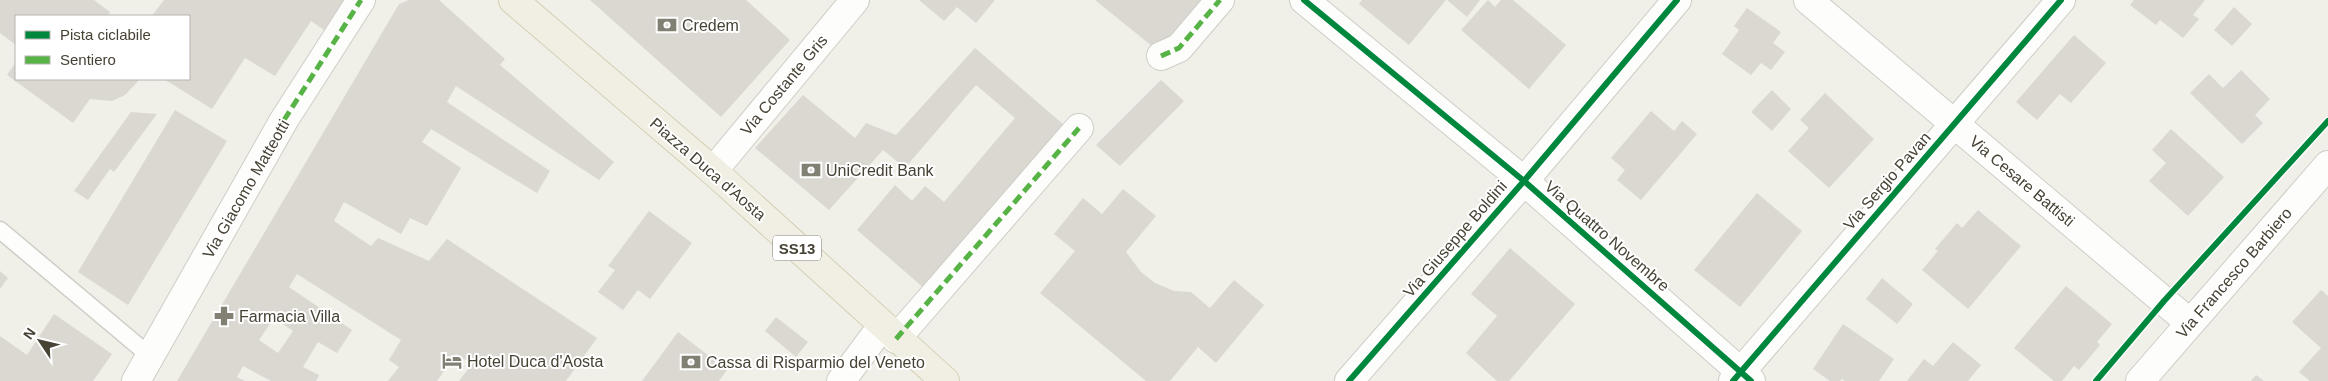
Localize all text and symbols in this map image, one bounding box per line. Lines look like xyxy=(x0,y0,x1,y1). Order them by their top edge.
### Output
bank icon: Credem xyxy=(656,14,678,36)
legend xyxy=(15,15,190,80)
place label: Credem xyxy=(682,17,739,34)
text: Pista ciclabile xyxy=(60,26,151,43)
street label: Via Costante Gris xyxy=(737,32,831,138)
text: Sentiero xyxy=(60,51,116,68)
street label: Piazza Duca d'Aosta xyxy=(647,114,769,224)
street label: Via Giacomo Matteotti xyxy=(199,117,293,261)
street label: Via Sergio Pavan xyxy=(1840,129,1934,233)
street label: Via Cesare Battisti xyxy=(1966,132,2078,230)
bank icon: UniCredit Bank xyxy=(800,159,822,181)
place label: UniCredit Bank xyxy=(826,162,935,179)
street label: Via Giuseppe Boldini xyxy=(1400,177,1510,301)
street label: Via Quattro Novembre xyxy=(1541,177,1673,295)
street label: Via Francesco Barbiero xyxy=(2173,204,2295,342)
road number: SS13 xyxy=(773,236,821,260)
pharmacy icon: Farmacia Villa xyxy=(213,305,235,327)
place label: Farmacia Villa xyxy=(239,308,340,325)
north arrow xyxy=(15,316,65,366)
text: N xyxy=(20,325,39,342)
hotel icon: Hotel Duca d'Aosta xyxy=(441,350,463,372)
bank icon: Cassa di Risparmio del Veneto xyxy=(680,351,702,373)
place label: Hotel Duca d'Aosta xyxy=(467,353,604,370)
place label: Cassa di Risparmio del Veneto xyxy=(706,354,925,371)

